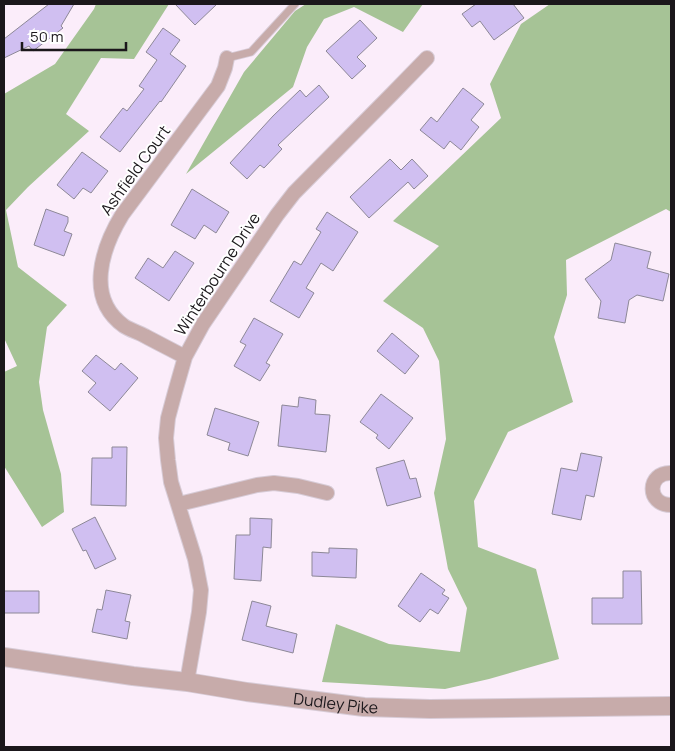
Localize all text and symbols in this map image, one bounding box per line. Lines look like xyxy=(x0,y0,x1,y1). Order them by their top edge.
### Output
scale bar xyxy=(22,20,126,52)
text: 50 m xyxy=(30,26,64,47)
street label: Ashfield Court xyxy=(95,121,175,219)
street label: Winterbourne Drive xyxy=(169,208,265,340)
street label: Dudley Pike xyxy=(292,687,378,718)

